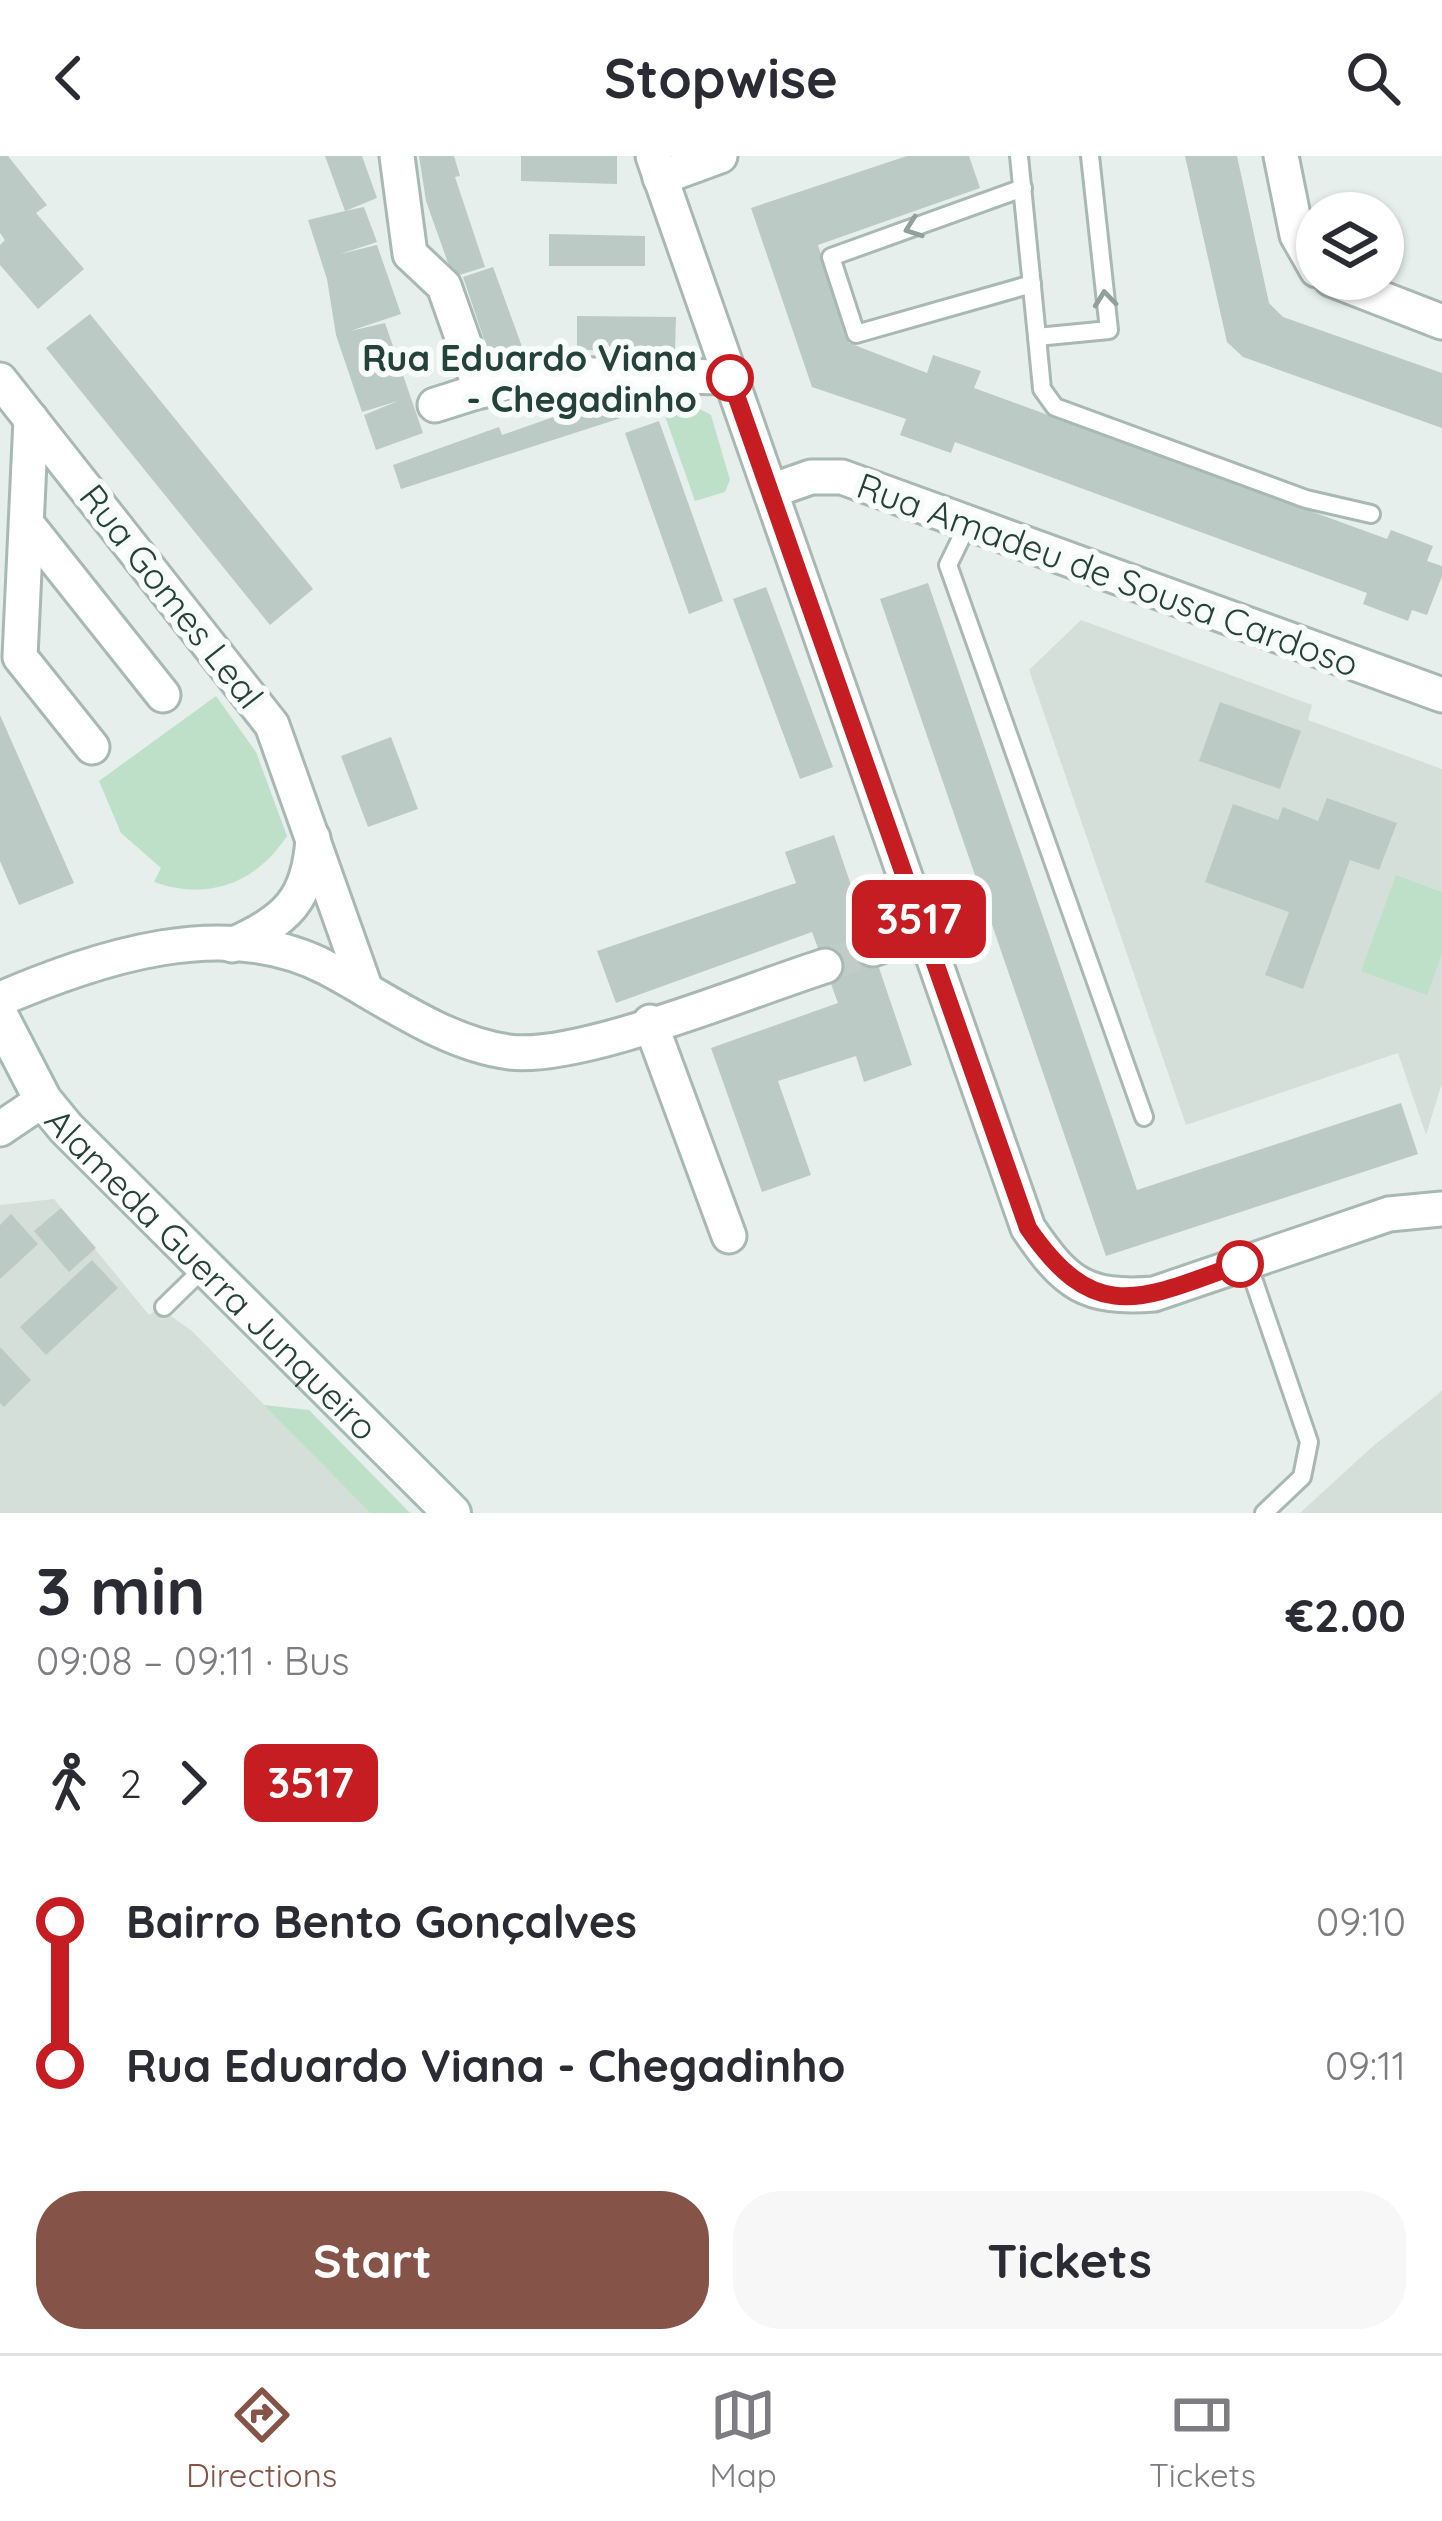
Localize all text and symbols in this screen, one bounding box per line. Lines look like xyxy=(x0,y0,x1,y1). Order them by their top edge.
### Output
text: Stopwise xyxy=(604,44,838,112)
icon: back xyxy=(36,45,102,111)
icon: search xyxy=(1340,45,1406,111)
map controls xyxy=(1296,192,1404,300)
button: layers xyxy=(1296,192,1404,300)
one-way arrow xyxy=(903,214,924,238)
one-way arrow xyxy=(1093,289,1119,309)
place label: Rua Eduardo Viana - Chegadinho xyxy=(362,335,697,421)
marker: Rua Eduardo Viana - Chegadinho xyxy=(708,356,752,400)
street label: Rua Amadeu de Sousa Cardoso xyxy=(851,462,1365,686)
street label: Rua Gomes Leal xyxy=(70,475,274,717)
line badge: 3517 xyxy=(835,880,1003,958)
text: 3517 xyxy=(876,892,962,945)
street label: Alameda Guerra Junqueiro xyxy=(36,1098,388,1449)
unlabelled marker xyxy=(1218,1242,1262,1286)
text: 3 min xyxy=(36,1549,206,1632)
text: €2.00 xyxy=(1286,1587,1406,1643)
text: 09:08 – 09:11 · Bus xyxy=(36,1636,350,1685)
icon: walk xyxy=(36,1750,102,1816)
icon: forward xyxy=(160,1750,226,1816)
text: 3517 xyxy=(268,1756,354,1809)
text: 2 xyxy=(120,1759,142,1808)
text: Bairro Bento Gonçalves xyxy=(126,1893,637,1949)
text: 09:10 xyxy=(1316,1897,1406,1946)
text: Rua Eduardo Viana - Chegadinho xyxy=(126,2037,846,2093)
text: 09:11 xyxy=(1325,2041,1406,2090)
button: Start xyxy=(36,2191,709,2329)
button: Tickets xyxy=(733,2191,1406,2329)
tab: Directions xyxy=(186,2382,337,2495)
tab: Map xyxy=(709,2382,777,2495)
tab: Tickets xyxy=(1149,2382,1256,2495)

